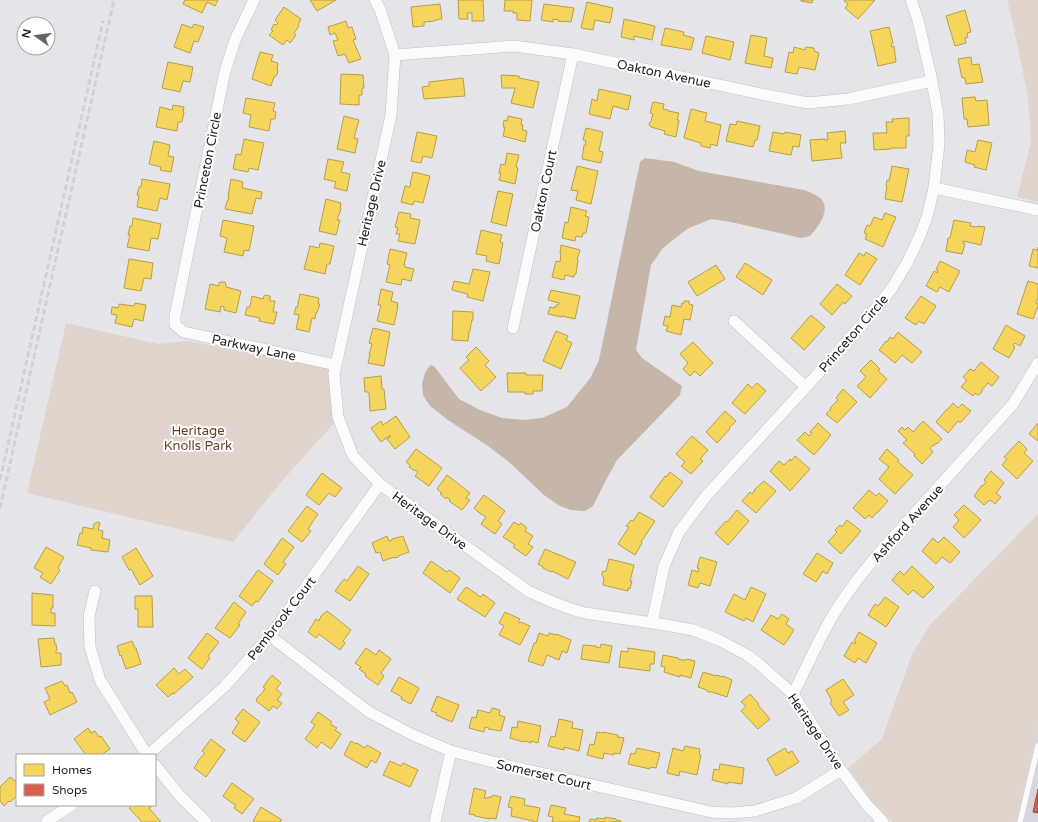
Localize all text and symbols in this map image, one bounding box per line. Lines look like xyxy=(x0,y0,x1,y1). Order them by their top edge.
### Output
north arrow xyxy=(16,16,56,56)
text: N xyxy=(19,28,34,40)
street label: Oakton Avenue xyxy=(615,56,712,92)
street label: Princeton Circle xyxy=(191,111,225,210)
street label: Oakton Court xyxy=(527,149,560,234)
street label: Heritage Drive xyxy=(354,158,390,248)
street label: Princeton Circle xyxy=(816,292,892,376)
street label: Parkway Lane xyxy=(210,331,297,365)
park label: Heritage Knolls Park xyxy=(164,423,232,454)
street label: Ashford Avenue xyxy=(869,482,947,566)
street label: Heritage Drive xyxy=(389,488,470,553)
street label: Pembrook Court xyxy=(244,574,319,664)
street label: Heritage Drive xyxy=(784,690,847,773)
legend xyxy=(16,754,156,806)
street label: Somerset Court xyxy=(495,756,593,794)
text: Homes xyxy=(52,763,92,777)
text: Shops xyxy=(52,783,87,797)

